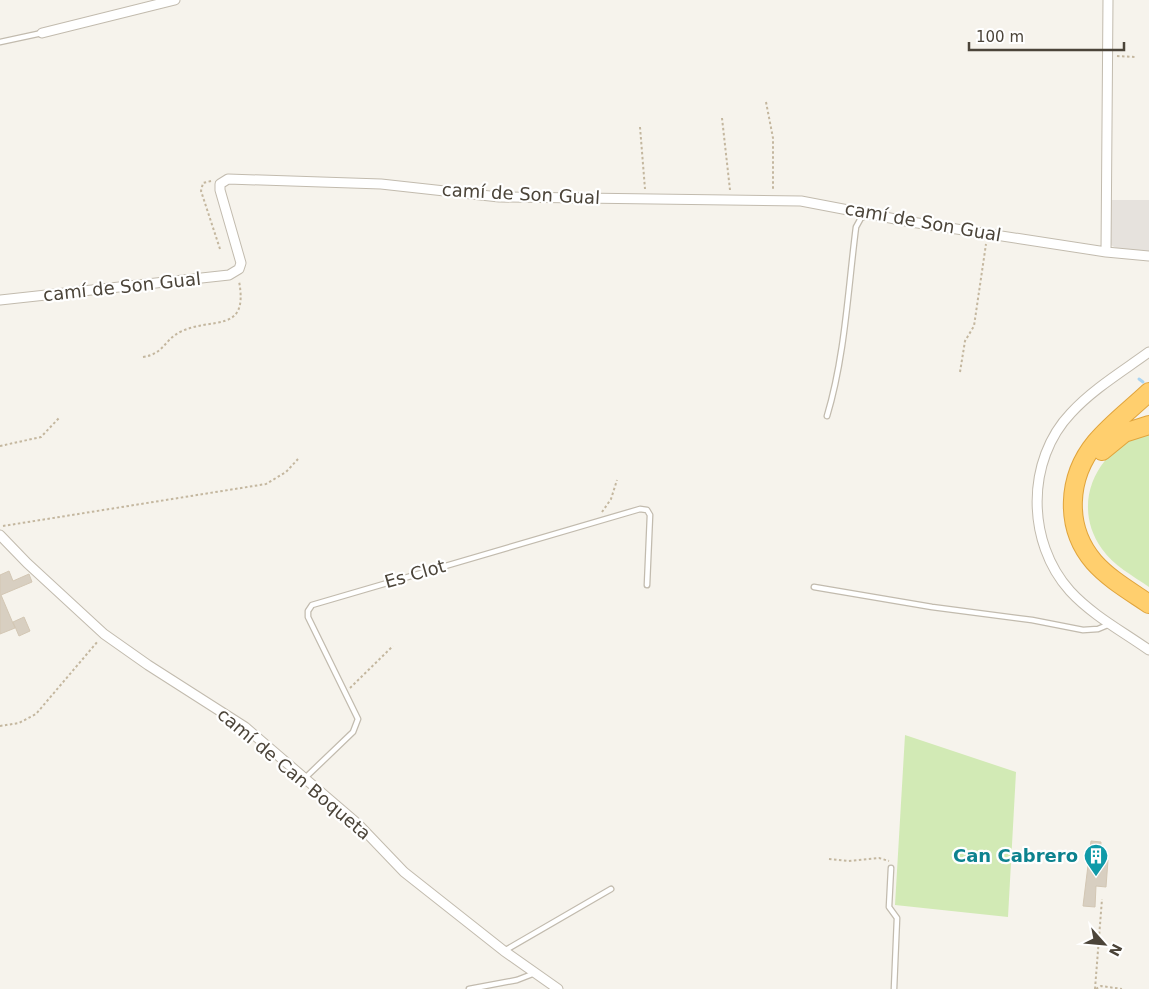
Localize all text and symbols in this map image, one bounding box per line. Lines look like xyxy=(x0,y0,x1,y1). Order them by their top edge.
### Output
scale bar xyxy=(969,20,1124,52)
text: 100 m xyxy=(976,28,1024,46)
street label: camí de Son Gual xyxy=(441,179,601,208)
street label: camí de Son Gual xyxy=(843,197,1003,246)
street label: camí de Son Gual xyxy=(42,268,202,305)
street label: Es Clot xyxy=(382,555,448,592)
street label: camí de Can Boqueta xyxy=(213,703,375,844)
building icon: Can Cabrero xyxy=(1083,843,1109,877)
place label: Can Cabrero xyxy=(953,845,1078,866)
north arrow xyxy=(1079,919,1129,969)
text: N xyxy=(1106,941,1125,959)

